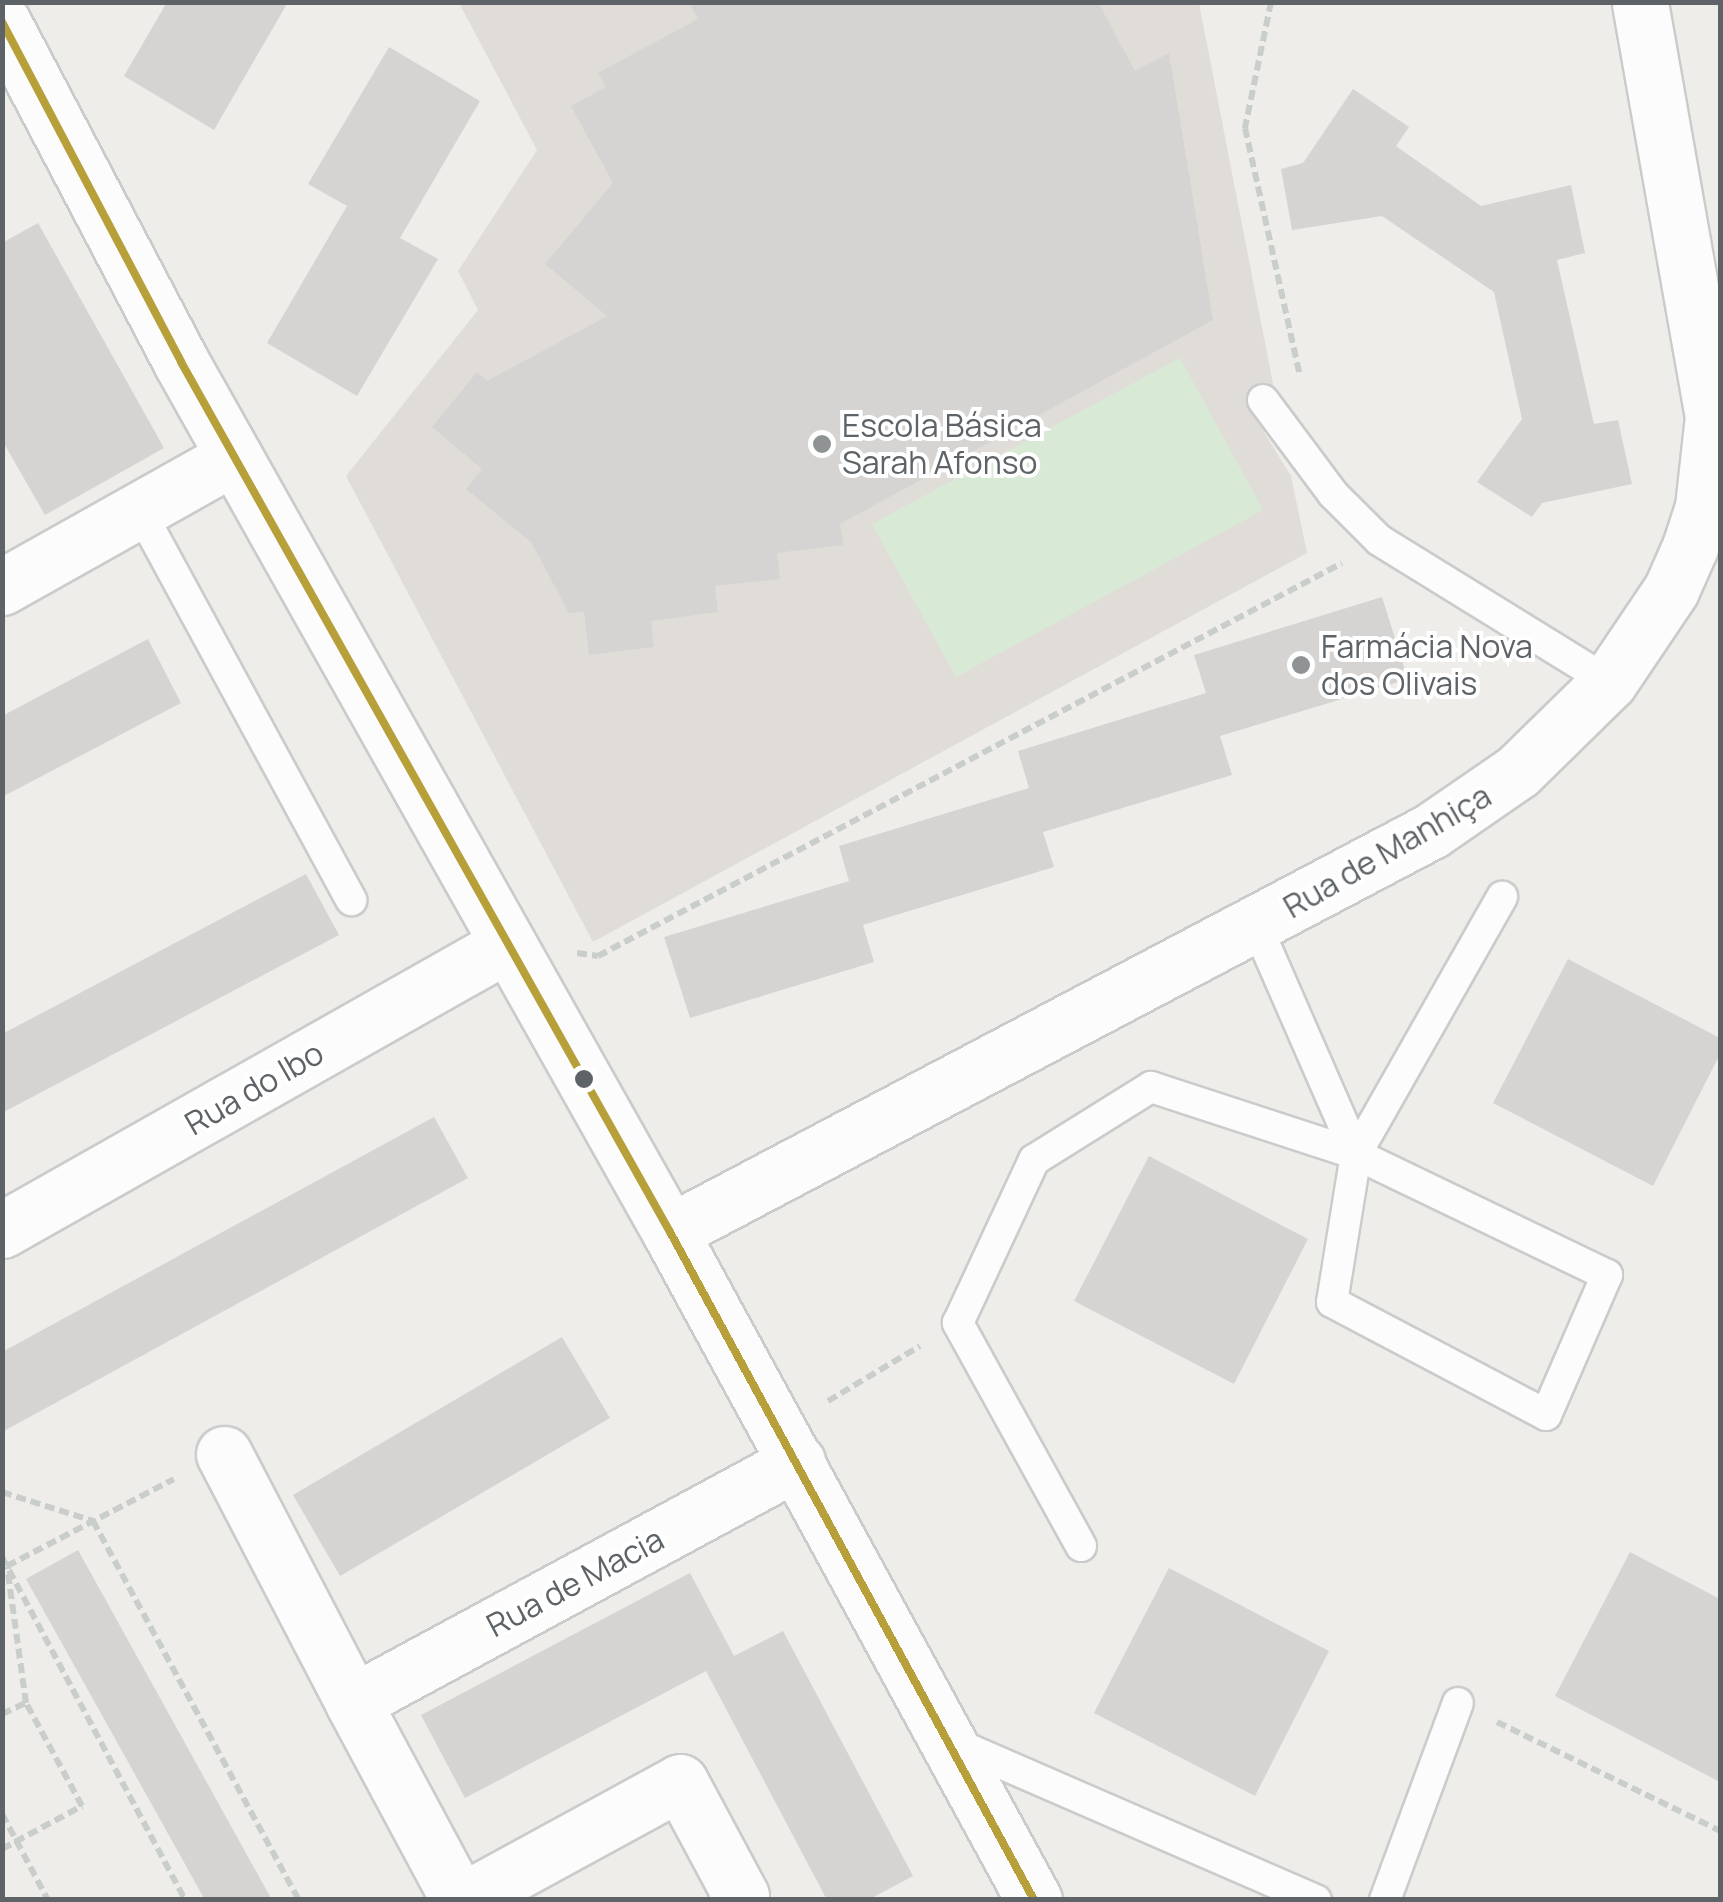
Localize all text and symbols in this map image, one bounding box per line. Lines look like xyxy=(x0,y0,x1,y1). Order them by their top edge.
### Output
place label: Escola Básica Sarah Afonso xyxy=(842,407,1042,482)
marker: Escola Básica Sarah Afonso xyxy=(811,433,833,455)
place label: Farmácia Nova dos Olivais xyxy=(1321,628,1533,703)
marker: Farmácia Nova dos Olivais xyxy=(1290,654,1312,676)
street label: Rua de Manhiça xyxy=(1277,776,1497,926)
street label: Rua do Ibo xyxy=(178,1033,330,1143)
unlabelled marker xyxy=(574,1069,594,1089)
street label: Rua de Macia xyxy=(480,1519,670,1645)

